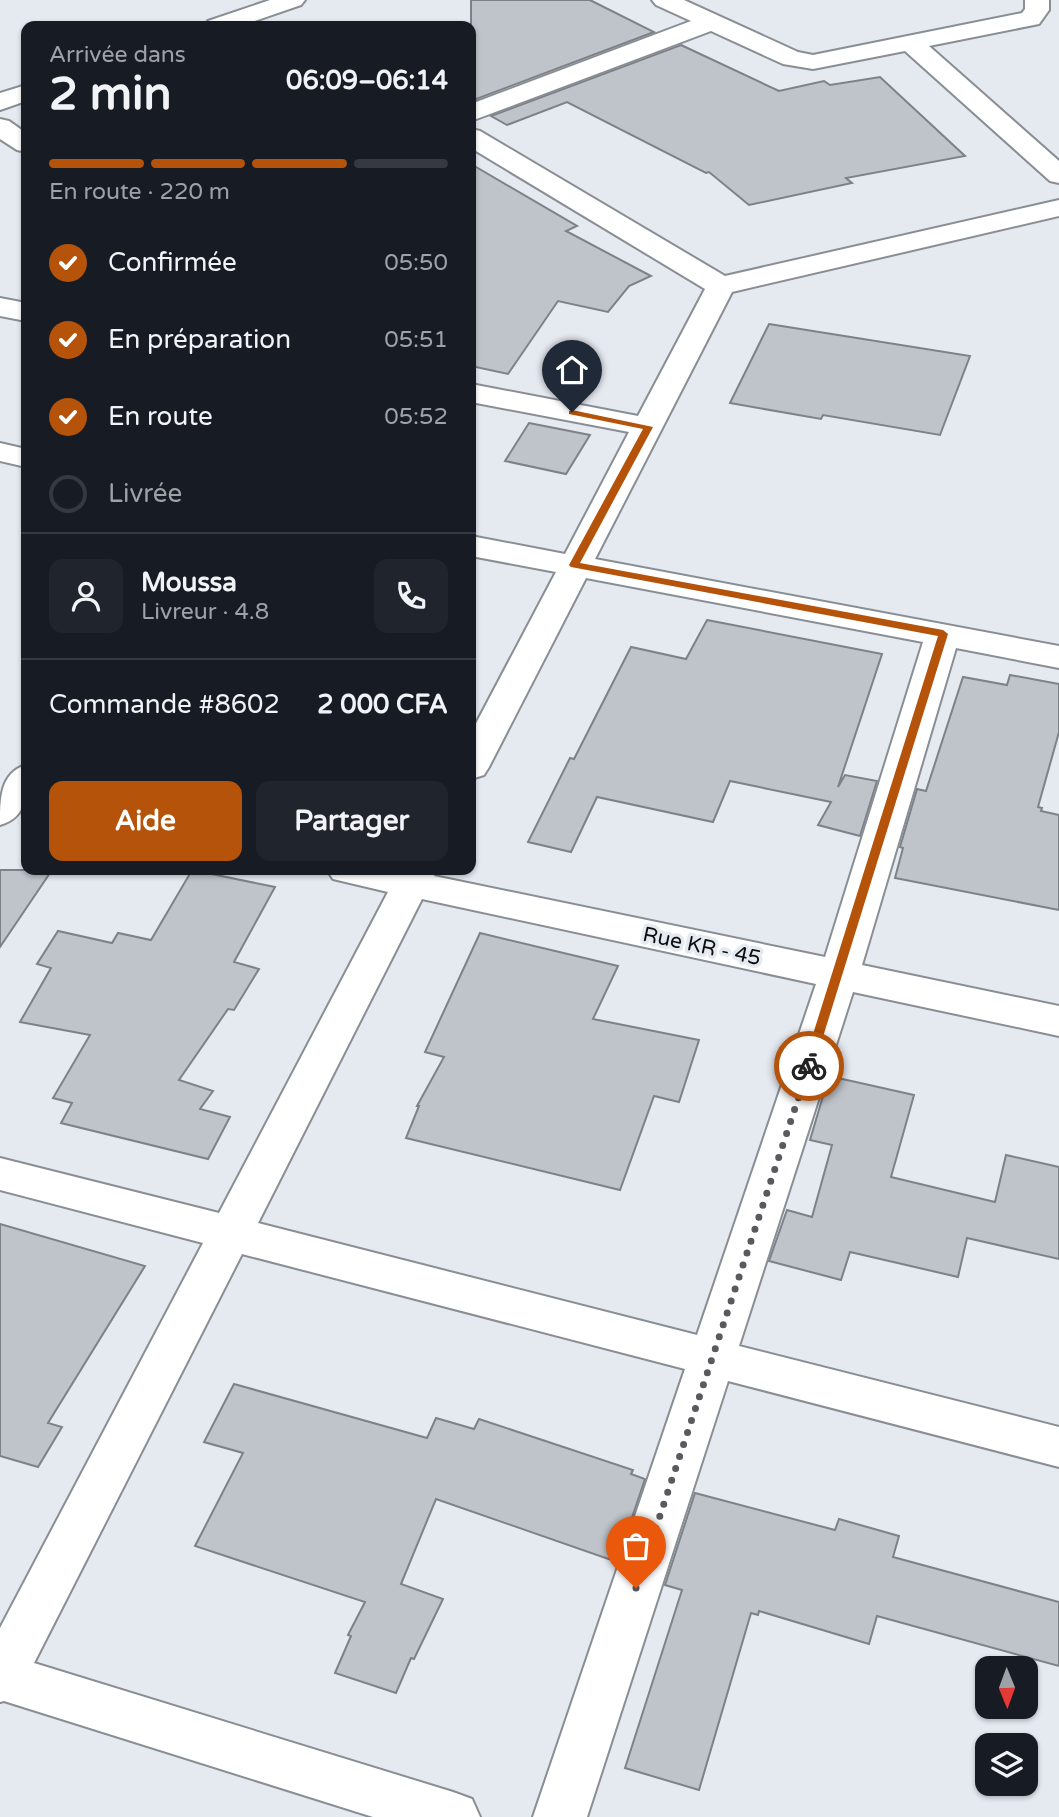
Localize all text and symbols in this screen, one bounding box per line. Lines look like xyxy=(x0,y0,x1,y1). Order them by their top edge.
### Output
text: Arrivée dans xyxy=(49,41,186,69)
text: 06:09–06:14 xyxy=(286,65,448,96)
text: 2 min xyxy=(49,67,172,122)
text: En route · 220 m xyxy=(49,178,230,206)
icon: check xyxy=(49,244,87,282)
text: Confirmée xyxy=(108,247,237,278)
text: 05:50 xyxy=(384,249,448,277)
icon: check xyxy=(49,321,87,359)
text: En préparation xyxy=(108,324,291,355)
text: 05:51 xyxy=(384,326,448,354)
pin xyxy=(542,340,602,412)
icon: home xyxy=(553,351,591,389)
icon: check xyxy=(49,398,87,436)
text: En route xyxy=(108,401,213,432)
text: 05:52 xyxy=(384,403,448,431)
text: Livrée xyxy=(108,478,182,509)
button: person xyxy=(49,559,123,633)
button: phone xyxy=(374,559,448,633)
text: Moussa xyxy=(141,567,237,598)
text: Livreur · 4.8 xyxy=(141,598,269,626)
text: Commande #8602 xyxy=(49,689,280,720)
text: 2 000 CFA xyxy=(317,689,448,720)
button: Aide xyxy=(49,781,242,861)
button: Partager xyxy=(256,781,448,861)
street label: Rue KR - 45 xyxy=(641,922,763,971)
courier xyxy=(774,1031,844,1101)
icon: bike xyxy=(790,1047,828,1085)
pin xyxy=(606,1516,666,1588)
icon: bag xyxy=(617,1527,655,1565)
north arrow xyxy=(975,1656,1038,1718)
map controls xyxy=(975,1656,1038,1796)
button: layers xyxy=(975,1733,1038,1796)

